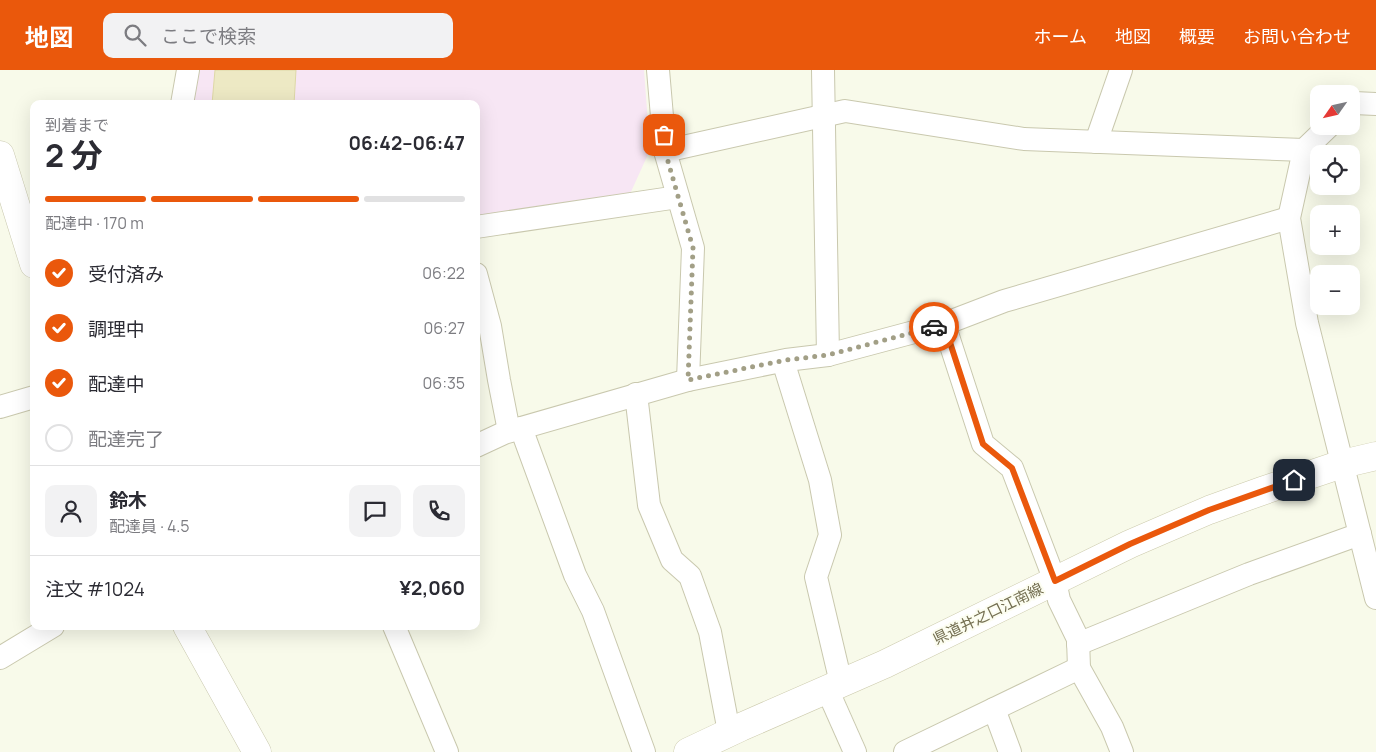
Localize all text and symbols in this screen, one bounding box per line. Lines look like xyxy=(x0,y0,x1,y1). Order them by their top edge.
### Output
search box xyxy=(103,13,453,58)
text: 地図 xyxy=(25,20,73,53)
icon: search xyxy=(121,21,149,49)
text: ここで検索 xyxy=(161,23,256,49)
text: ホーム xyxy=(1034,24,1087,48)
text: 地図 xyxy=(1115,24,1151,48)
text: 概要 xyxy=(1179,24,1215,48)
text: お問い合わせ xyxy=(1243,24,1351,48)
north arrow xyxy=(1310,85,1360,135)
map controls xyxy=(1310,85,1360,315)
text: 到着まで xyxy=(45,114,109,136)
pin xyxy=(643,114,685,156)
icon: bag xyxy=(650,121,678,149)
text: 06:42–06:47 xyxy=(349,130,465,156)
text: 2 分 xyxy=(45,133,102,177)
button: locate xyxy=(1310,145,1360,195)
button: + xyxy=(1310,205,1360,255)
text: 配達中 · 170 m xyxy=(45,212,144,234)
icon: check xyxy=(45,259,73,287)
text: 受付済み xyxy=(88,261,164,287)
text: 06:22 xyxy=(422,262,465,284)
button: − xyxy=(1310,265,1360,315)
courier xyxy=(909,302,959,352)
icon: car xyxy=(920,313,948,341)
icon: check xyxy=(45,314,73,342)
text: 調理中 xyxy=(88,316,145,342)
text: 06:27 xyxy=(423,317,465,339)
icon: check xyxy=(45,369,73,397)
text: 配達中 xyxy=(88,371,145,397)
text: 06:35 xyxy=(422,372,465,394)
text: 配達完了 xyxy=(88,426,164,452)
pin xyxy=(1273,459,1315,501)
icon: home xyxy=(1280,466,1308,494)
button: person xyxy=(45,485,97,537)
button: chat xyxy=(349,485,401,537)
button: phone xyxy=(413,485,465,537)
text: 鈴木 xyxy=(109,487,147,513)
text: 配達員 · 4.5 xyxy=(109,515,189,537)
text: ¥2,060 xyxy=(399,575,465,601)
text: 注文 #1024 xyxy=(45,576,145,602)
street label: 県道井之口江南線 xyxy=(929,578,1046,649)

